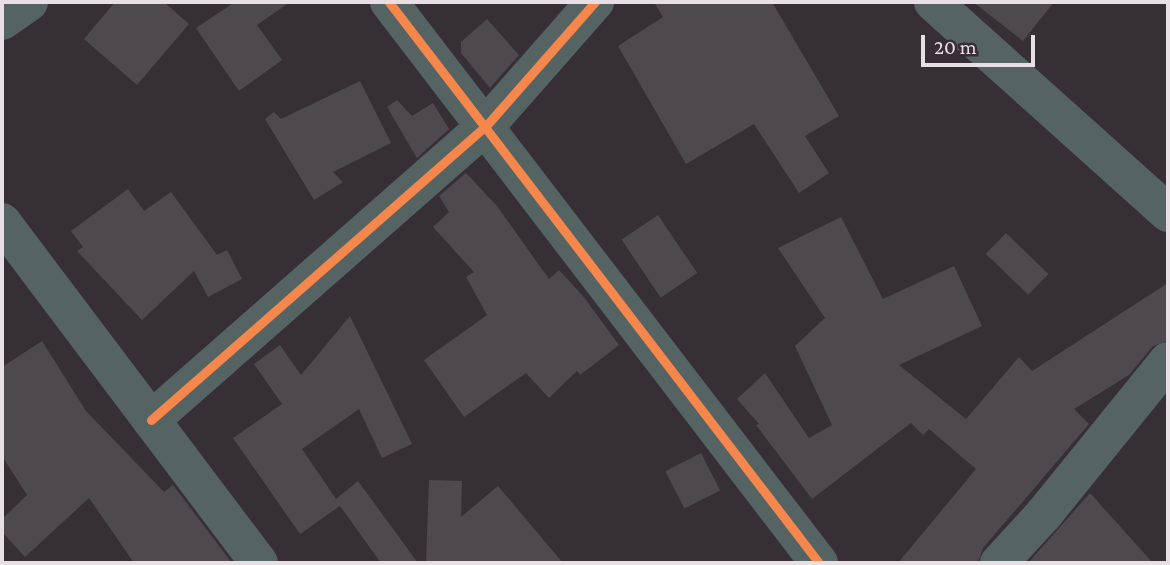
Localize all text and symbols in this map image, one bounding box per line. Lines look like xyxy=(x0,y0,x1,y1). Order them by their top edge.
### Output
scale bar xyxy=(925,21,1039,65)
text: 20 m xyxy=(934,35,977,59)

